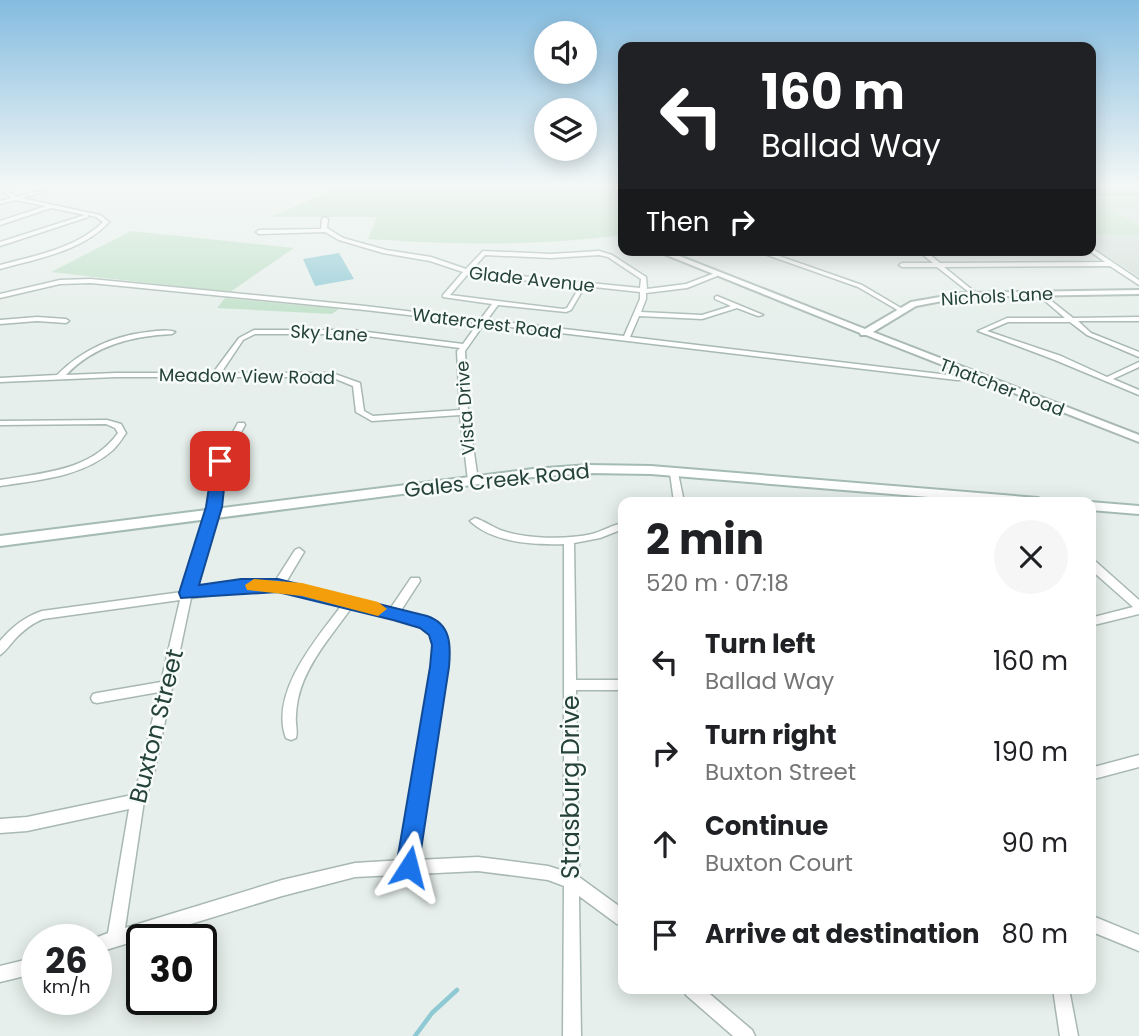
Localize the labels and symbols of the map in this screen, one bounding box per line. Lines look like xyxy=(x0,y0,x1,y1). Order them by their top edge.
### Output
street label: Glade Avenue xyxy=(468,260,596,298)
street label: Nichols Lane xyxy=(940,281,1054,311)
street label: Watercrest Road xyxy=(411,301,563,345)
street label: Sky Lane xyxy=(290,318,368,348)
street label: Thatcher Road xyxy=(936,352,1068,422)
street label: Vista Drive xyxy=(449,360,481,456)
street label: Meadow View Road xyxy=(159,362,335,390)
pin xyxy=(190,431,250,491)
street label: Gales Creek Road xyxy=(403,456,591,504)
street label: Buxton Street xyxy=(121,645,191,807)
street label: Strasburg Drive xyxy=(554,695,587,879)
position arrow xyxy=(372,830,446,904)
speed limit sign: 30 xyxy=(126,924,217,1015)

